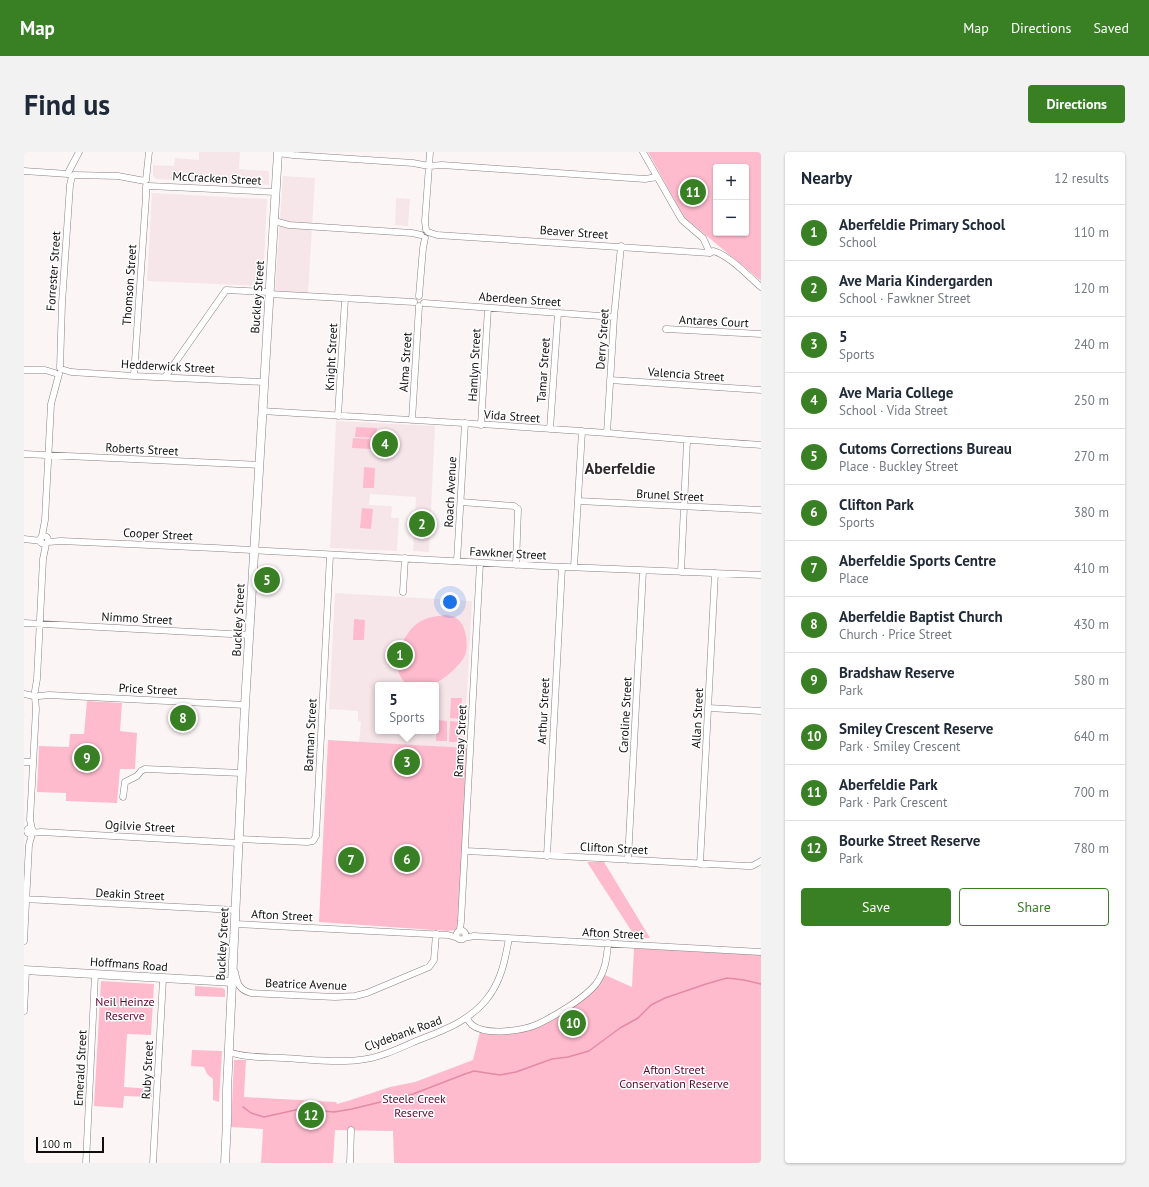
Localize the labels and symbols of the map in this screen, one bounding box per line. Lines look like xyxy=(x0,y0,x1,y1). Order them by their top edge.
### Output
street label: McCracken Street xyxy=(172,168,262,188)
pin: 11 xyxy=(680,177,706,207)
street label: Beaver Street xyxy=(539,222,609,242)
street label: Forrester Street xyxy=(43,231,63,311)
street label: Thomson Street xyxy=(119,244,139,326)
street label: Buckley Street xyxy=(247,260,267,334)
street label: Aberdeen Street xyxy=(478,289,562,309)
street label: Derry Street xyxy=(592,308,612,370)
street label: Antares Court xyxy=(679,312,749,330)
street label: Knight Street xyxy=(322,323,340,391)
street label: Hamlyn Street xyxy=(465,328,483,402)
street label: Alma Street xyxy=(395,332,415,392)
street label: Tamar Street xyxy=(533,337,553,403)
street label: Hedderwick Street xyxy=(121,356,215,376)
street label: Valencia Street xyxy=(646,364,725,384)
street label: Vida Street xyxy=(482,406,541,425)
pin: 4 xyxy=(372,429,398,459)
street label: Roberts Street xyxy=(105,440,179,458)
street label: Roach Avenue xyxy=(441,456,459,528)
district label: Aberfeldie xyxy=(585,458,655,478)
street label: Brunel Street xyxy=(636,486,704,504)
pin: 2 xyxy=(409,509,435,539)
street label: Cooper Street xyxy=(123,525,193,543)
street label: Fawkner Street xyxy=(469,543,547,563)
pin: 5 xyxy=(254,565,280,595)
street label: Buckley Street xyxy=(229,583,247,657)
your location xyxy=(440,592,460,612)
street label: Nimmo Street xyxy=(101,609,173,627)
pin: 1 xyxy=(387,640,413,670)
street label: Caroline Street xyxy=(616,676,634,754)
street label: Arthur Street xyxy=(534,677,552,745)
street label: Price Street xyxy=(118,680,178,698)
street label: Allan Street xyxy=(688,687,706,749)
street label: Batman Street xyxy=(301,698,319,772)
pin: 8 xyxy=(170,703,196,733)
street label: Ramsay Street xyxy=(451,704,469,778)
pin: 9 xyxy=(74,743,100,773)
pin: 3 xyxy=(394,747,420,777)
street label: Ogilvie Street xyxy=(104,817,176,835)
street label: Clifton Street xyxy=(580,839,648,857)
pin: 6 xyxy=(394,844,420,874)
pin: 7 xyxy=(338,845,364,875)
street label: Deakin Street xyxy=(95,885,165,903)
street label: Afton Street xyxy=(251,906,313,924)
street label: Buckley Street xyxy=(213,907,231,981)
street label: Afton Street xyxy=(582,924,644,942)
street label: Hoffmans Road xyxy=(90,954,168,974)
street label: Beatrice Avenue xyxy=(265,975,347,993)
park label: Neil Heinze Reserve xyxy=(95,994,155,1023)
pin: 10 xyxy=(560,1008,586,1038)
street label: Clydebank Road xyxy=(362,1012,444,1054)
street label: Emerald Street xyxy=(71,1030,89,1106)
street label: Ruby Street xyxy=(138,1040,156,1100)
park label: Afton Street Conservation Reserve xyxy=(619,1062,729,1091)
park label: Steele Creek Reserve xyxy=(382,1091,446,1120)
pin: 12 xyxy=(298,1100,324,1130)
scale bar xyxy=(36,1135,104,1154)

